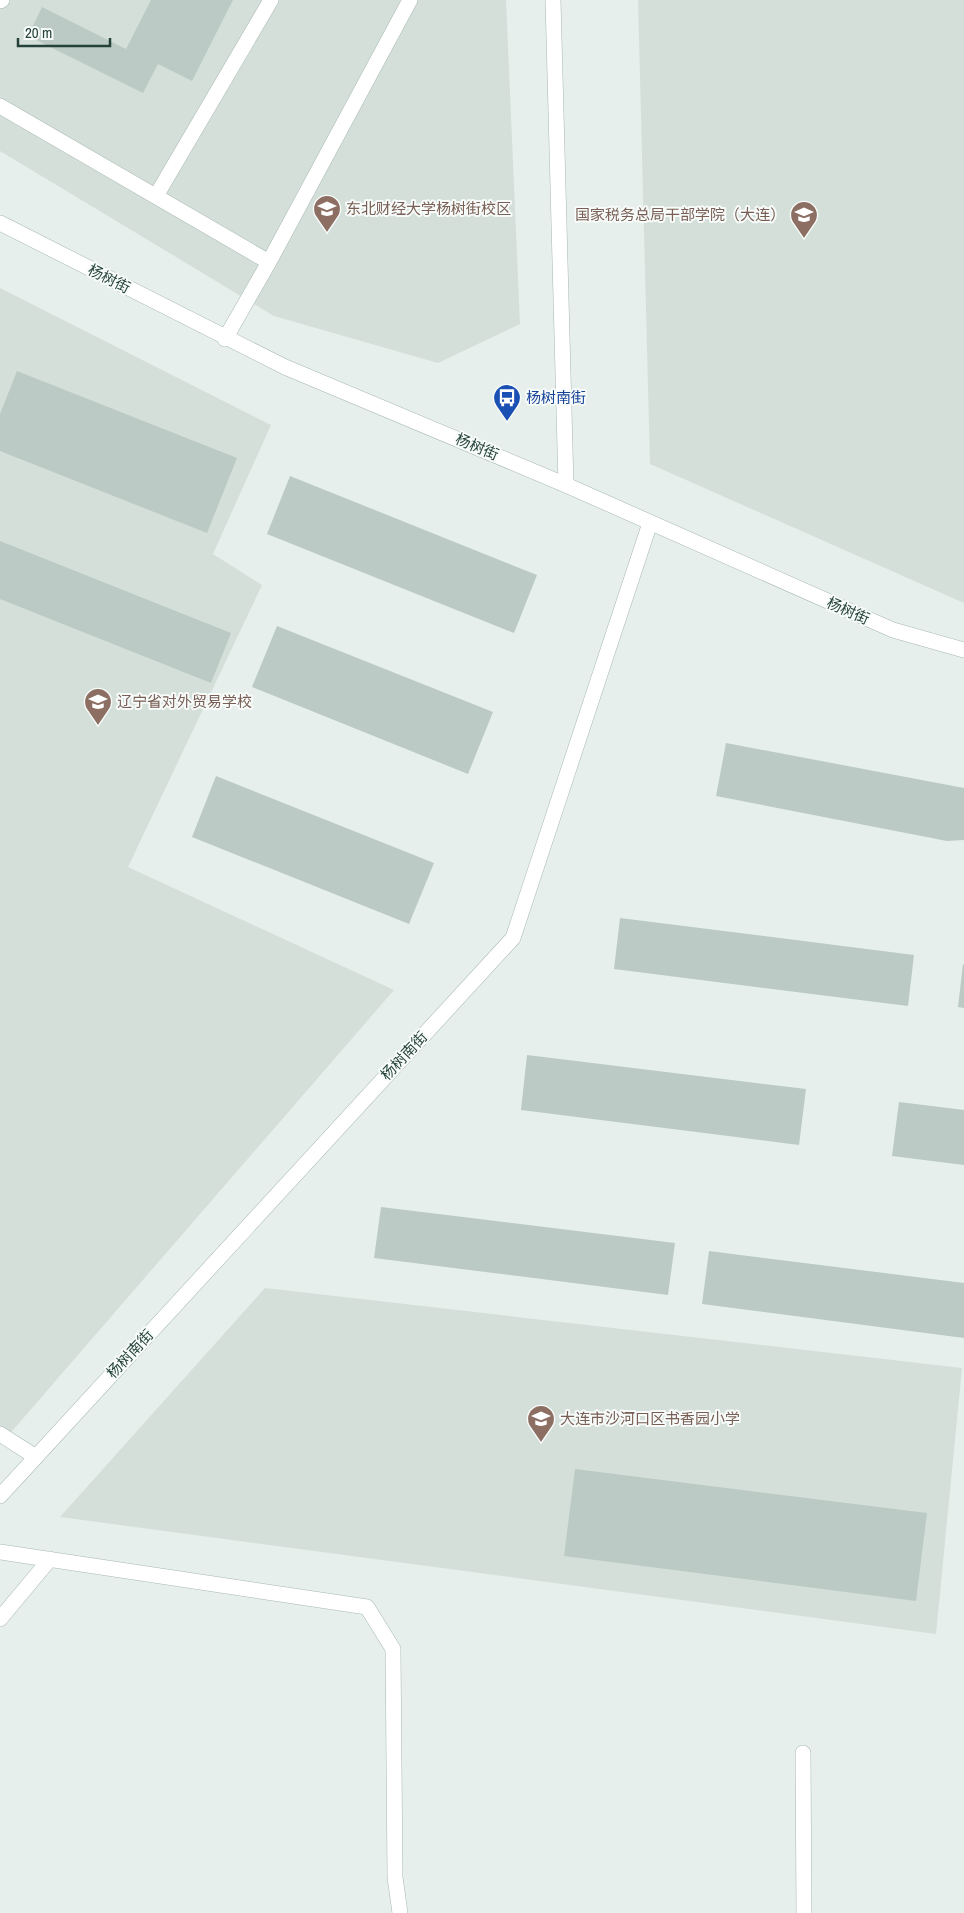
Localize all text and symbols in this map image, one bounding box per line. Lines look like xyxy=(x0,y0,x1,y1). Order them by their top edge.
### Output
scale bar xyxy=(18,15,110,47)
text: 20 m xyxy=(25,22,52,43)
school or university icon: 东北财经大学杨树街校区 xyxy=(312,194,342,233)
place label: 东北财经大学杨树街校区 xyxy=(346,198,511,219)
school or university icon: 国家税务总局干部学院（大连） xyxy=(789,200,819,239)
place label: 国家税务总局干部学院（大连） xyxy=(575,204,785,225)
street label: 杨树街 xyxy=(84,259,134,298)
bus stop icon: 杨树南街 xyxy=(492,383,522,422)
place label: 杨树南街 xyxy=(526,387,586,408)
street label: 杨树街 xyxy=(452,428,502,465)
street label: 杨树街 xyxy=(823,592,873,629)
school or university icon: 辽宁省对外贸易学校 xyxy=(83,687,113,726)
place label: 辽宁省对外贸易学校 xyxy=(117,691,252,712)
street label: 杨树南街 xyxy=(375,1027,432,1085)
street label: 杨树南街 xyxy=(101,1325,158,1383)
school or university icon: 大连市沙河口区书香园小学 xyxy=(526,1404,556,1443)
place label: 大连市沙河口区书香园小学 xyxy=(560,1408,740,1429)

